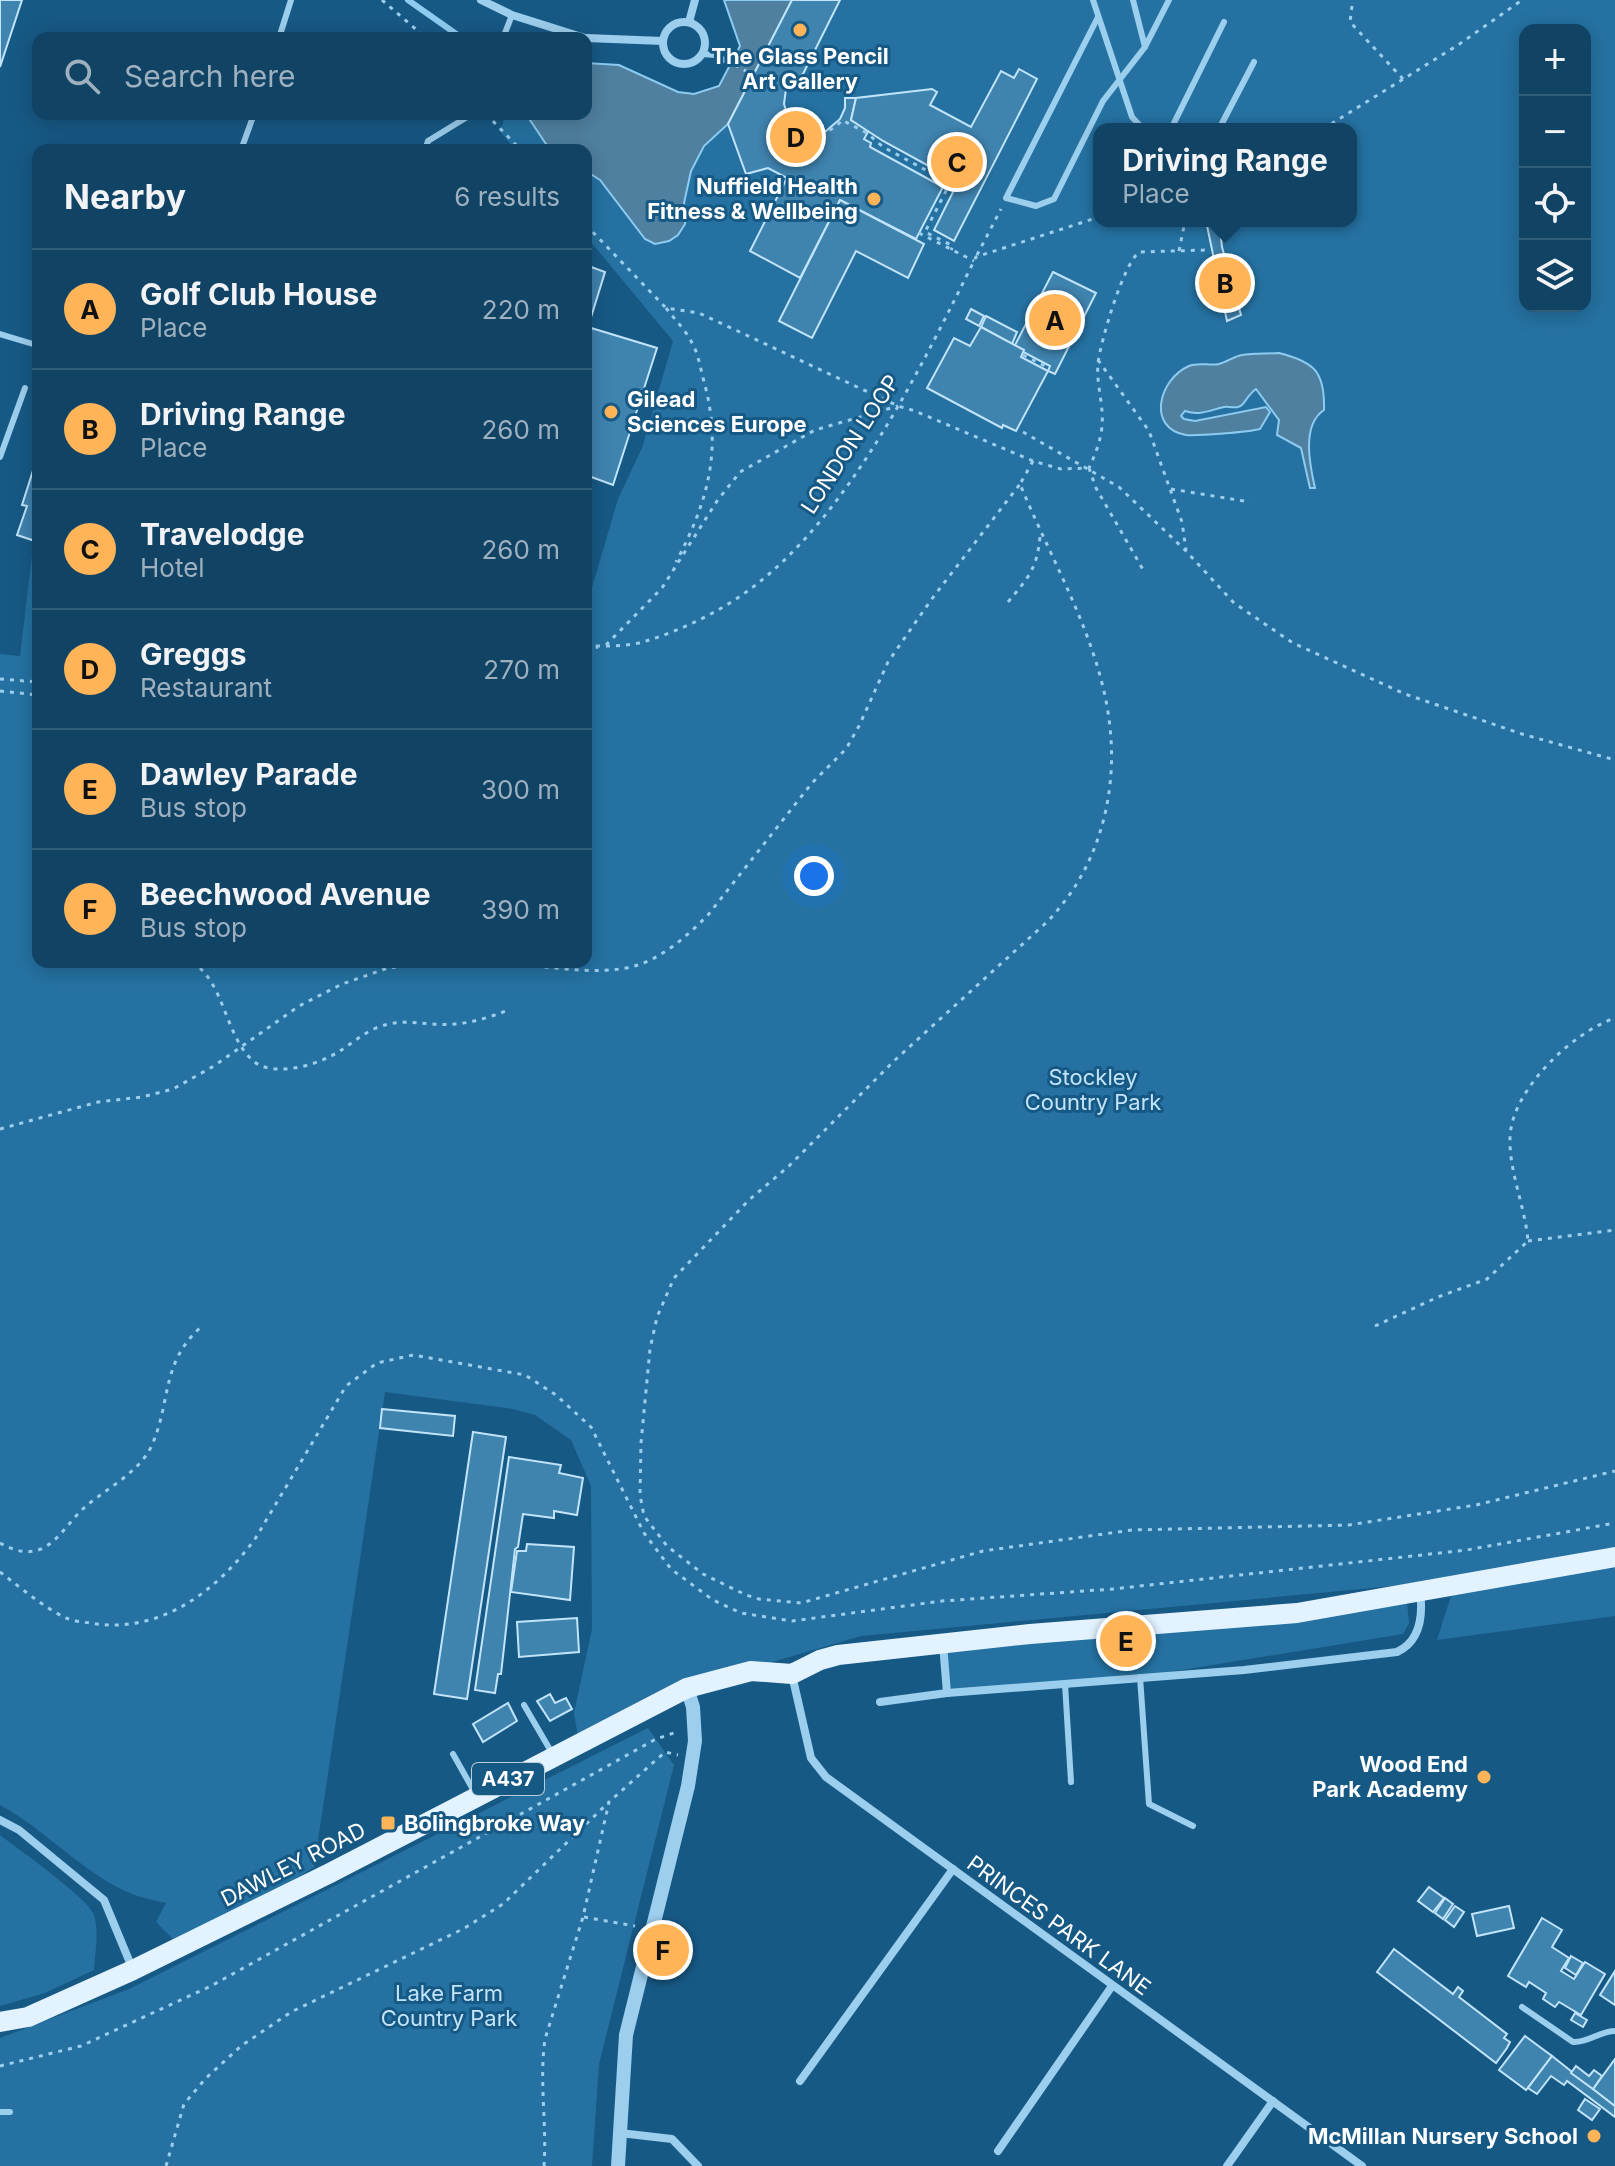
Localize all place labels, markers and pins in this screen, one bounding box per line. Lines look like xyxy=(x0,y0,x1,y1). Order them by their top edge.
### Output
marker: The Glass Pencil Art Gallery xyxy=(791,21,809,39)
place label: The Glass Pencil Art Gallery xyxy=(711,43,889,94)
pin: D xyxy=(770,107,822,167)
pin: C xyxy=(931,132,983,192)
place label: Nuffield Health Fitness & Wellbeing xyxy=(647,173,858,224)
marker: Nuffield Health Fitness & Wellbeing xyxy=(865,190,883,208)
pin: B xyxy=(1199,253,1251,313)
pin: A xyxy=(1029,290,1081,350)
place label: Gilead Sciences Europe xyxy=(627,386,807,437)
marker: Gilead Sciences Europe xyxy=(602,403,620,421)
pin: E xyxy=(1100,1611,1152,1671)
place label: Wood End Park Academy xyxy=(1312,1751,1468,1802)
marker: Wood End Park Academy xyxy=(1475,1768,1493,1786)
place label: Bolingbroke Way xyxy=(404,1810,585,1836)
marker: Bolingbroke Way xyxy=(379,1814,397,1832)
pin: F xyxy=(637,1920,689,1980)
place label: McMillan Nursery School xyxy=(1308,2123,1578,2149)
marker: McMillan Nursery School xyxy=(1585,2127,1603,2145)

